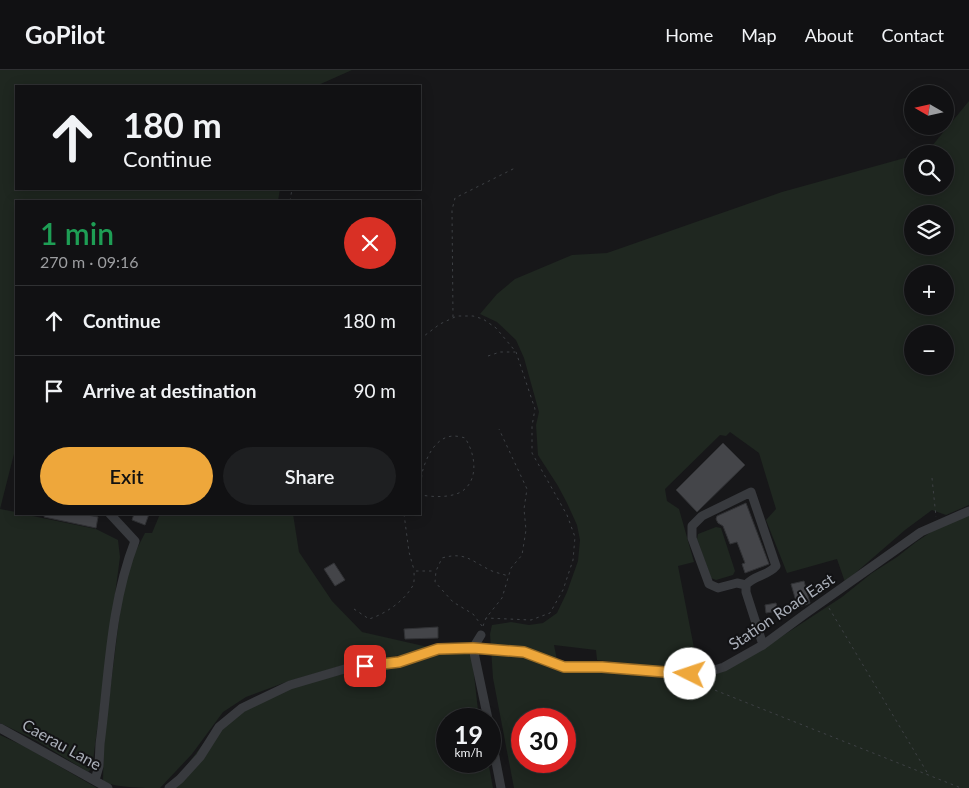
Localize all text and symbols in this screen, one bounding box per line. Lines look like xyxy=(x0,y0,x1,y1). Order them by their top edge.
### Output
text: GoPilot xyxy=(25,20,105,49)
text: Home xyxy=(665,24,713,46)
text: Map xyxy=(741,24,777,46)
text: About xyxy=(805,24,854,46)
text: Contact xyxy=(882,24,944,46)
north arrow xyxy=(904,85,954,135)
map controls xyxy=(904,85,954,375)
text: 180 m xyxy=(123,103,222,145)
icon: ahead xyxy=(40,105,105,170)
text: Continue xyxy=(123,145,212,172)
button: search xyxy=(904,145,954,195)
button: layers xyxy=(904,205,954,255)
text: 1 min xyxy=(40,215,114,251)
button: close xyxy=(344,217,396,269)
text: 270 m · 09:16 xyxy=(40,252,139,271)
button: + xyxy=(904,265,954,315)
icon: ahead xyxy=(40,307,68,335)
text: Continue xyxy=(83,309,161,332)
text: 180 m xyxy=(342,309,396,332)
button: − xyxy=(904,325,954,375)
icon: arrive xyxy=(40,377,68,405)
text: Arrive at destination xyxy=(83,379,256,402)
text: 90 m xyxy=(353,379,396,402)
button: Exit xyxy=(40,447,213,505)
button: Share xyxy=(223,447,396,505)
street label: Station Road East xyxy=(725,569,838,653)
pin xyxy=(344,645,386,687)
position arrow xyxy=(663,647,715,699)
icon: arrive xyxy=(351,652,379,680)
speed limit sign: 30 xyxy=(511,708,576,773)
street label: Caerau Lane xyxy=(19,715,105,773)
text: 19 xyxy=(454,719,483,749)
text: km/h xyxy=(454,745,483,760)

